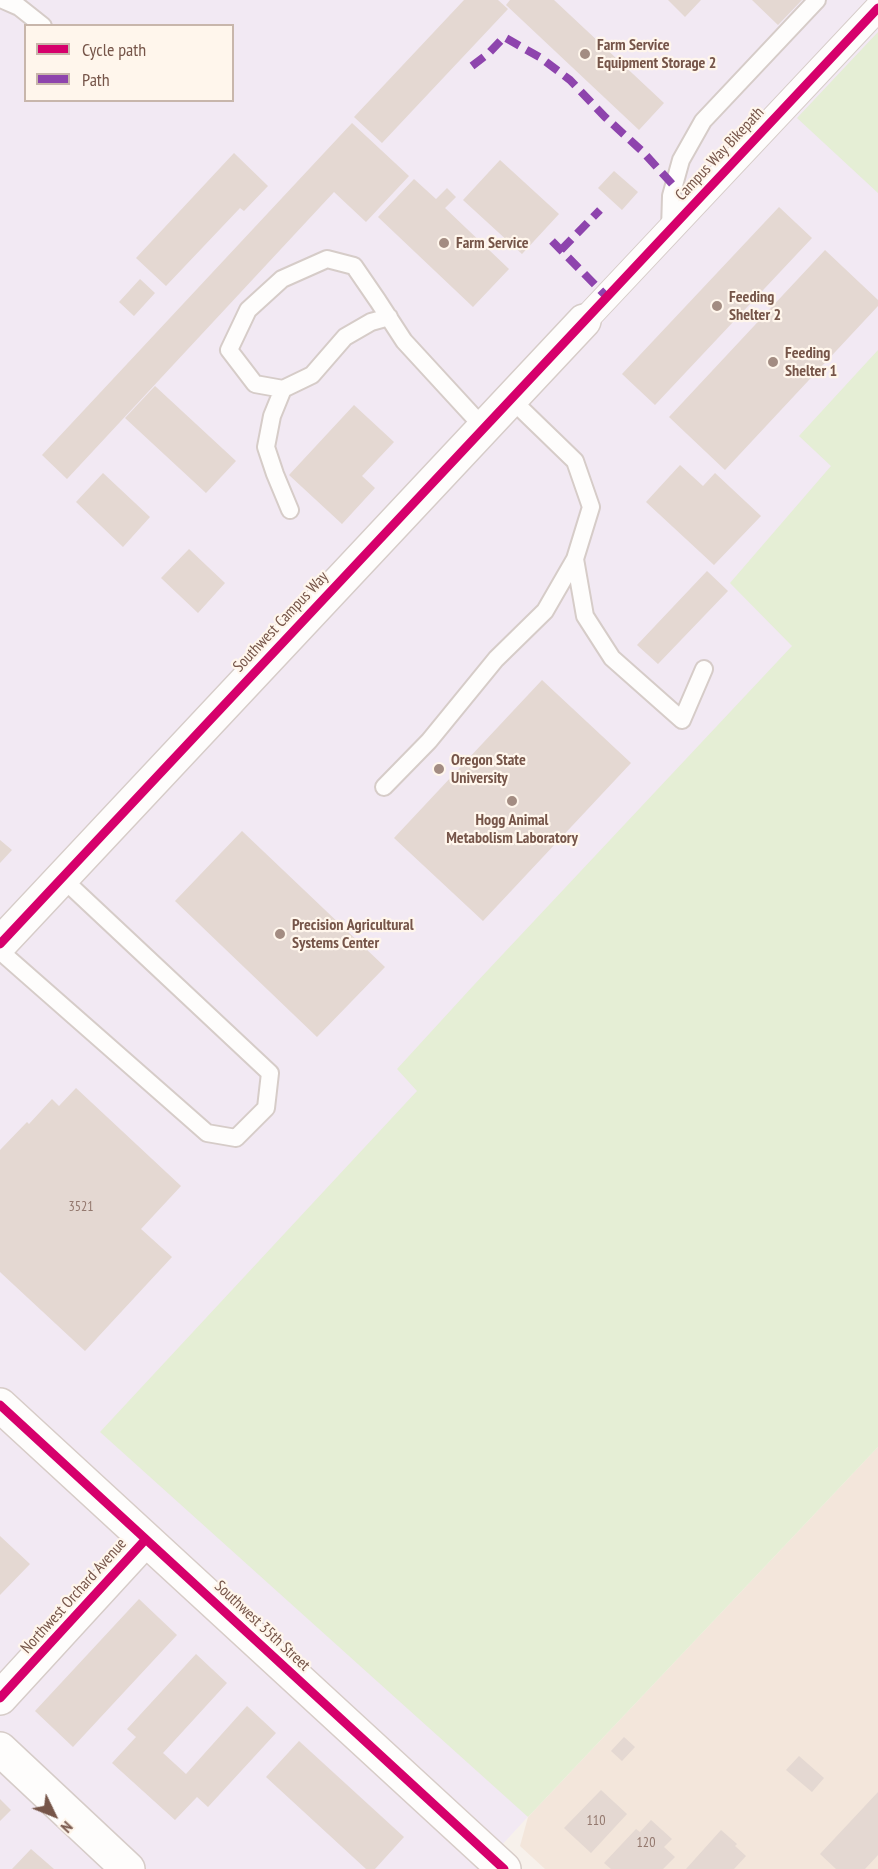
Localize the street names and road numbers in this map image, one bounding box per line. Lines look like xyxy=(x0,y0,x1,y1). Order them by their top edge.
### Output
street label: Campus Way Bikepath xyxy=(672,103,768,205)
street label: Southwest Campus Way xyxy=(229,568,333,676)
street label: Northwest Orchard Avenue xyxy=(17,1534,131,1658)
street label: Southwest 35th Street xyxy=(210,1577,314,1675)

